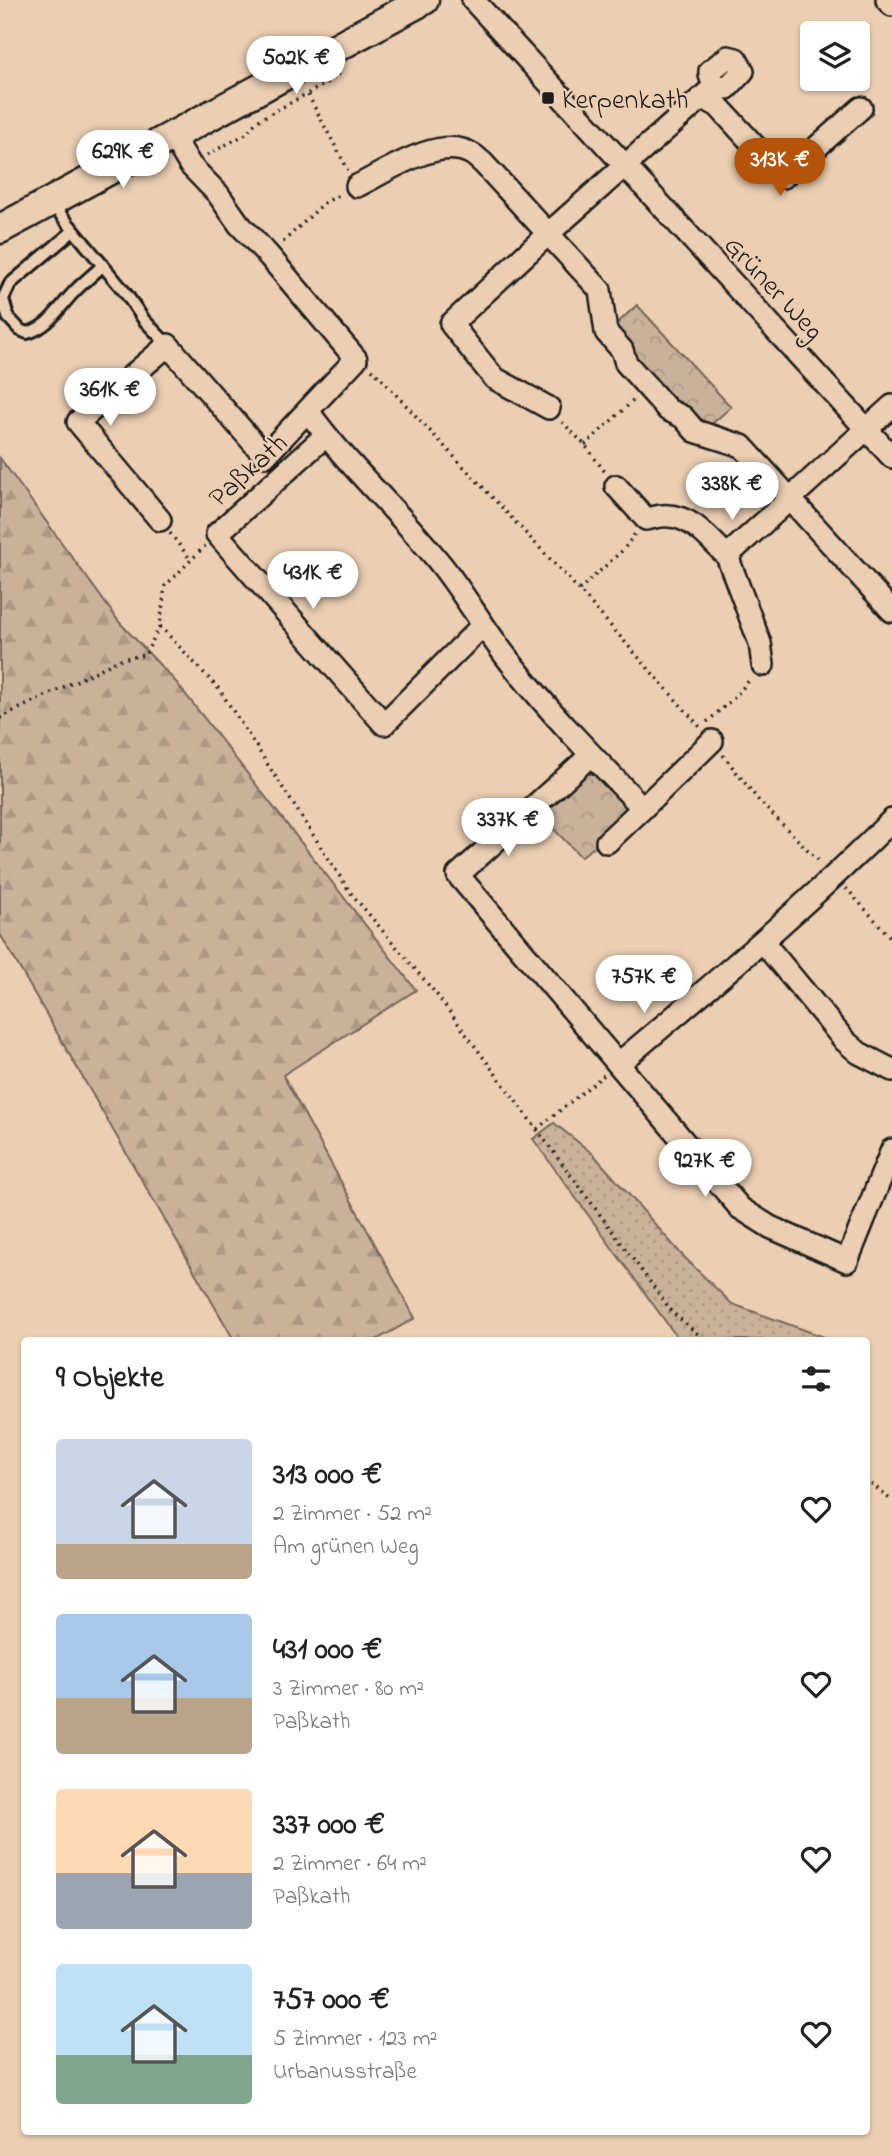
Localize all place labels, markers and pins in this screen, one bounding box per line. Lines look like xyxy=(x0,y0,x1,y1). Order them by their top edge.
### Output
pin: 502K € xyxy=(239,36,353,96)
place label: Kerpenkath xyxy=(562,81,688,122)
marker: Kerpenkath xyxy=(540,90,556,106)
pin: 629K € xyxy=(66,130,180,190)
pin: 313K € xyxy=(723,138,837,198)
pin: 361K € xyxy=(53,368,167,428)
pin: 338K € xyxy=(675,462,789,522)
pin: 431K € xyxy=(256,552,370,611)
pin: 337K € xyxy=(451,798,565,858)
pin: 757K € xyxy=(587,956,701,1015)
pin: 927K € xyxy=(648,1140,762,1199)

